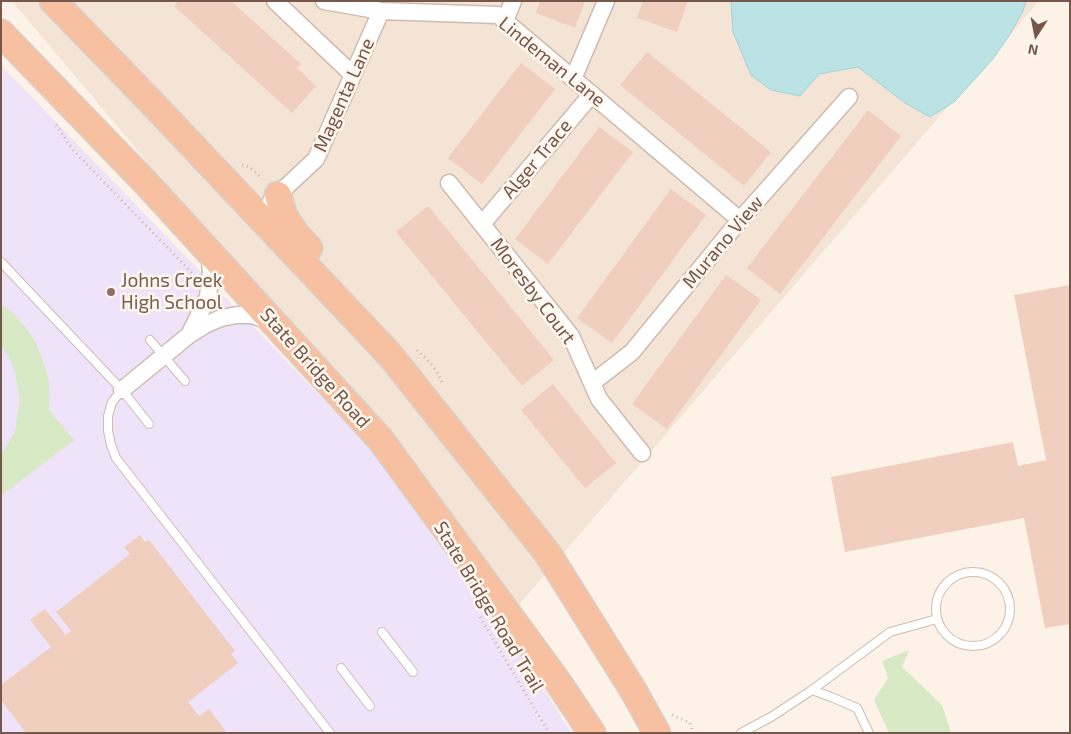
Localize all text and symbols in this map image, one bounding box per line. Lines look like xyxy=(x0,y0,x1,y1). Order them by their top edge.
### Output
north arrow xyxy=(1011,10,1061,60)
street label: Lindeman Lane xyxy=(494,12,610,112)
street label: Magenta Lane xyxy=(309,35,379,155)
text: N xyxy=(1026,41,1040,60)
street label: Alger Trace xyxy=(497,115,577,203)
street label: Murano View xyxy=(678,191,768,293)
street label: Moresby Court xyxy=(486,233,580,349)
place label: Johns Creek High School xyxy=(121,270,222,314)
marker: Johns Creek High School xyxy=(105,286,117,298)
street label: State Bridge Road xyxy=(255,303,375,433)
street label: State Bridge Road Trail xyxy=(429,517,549,697)

